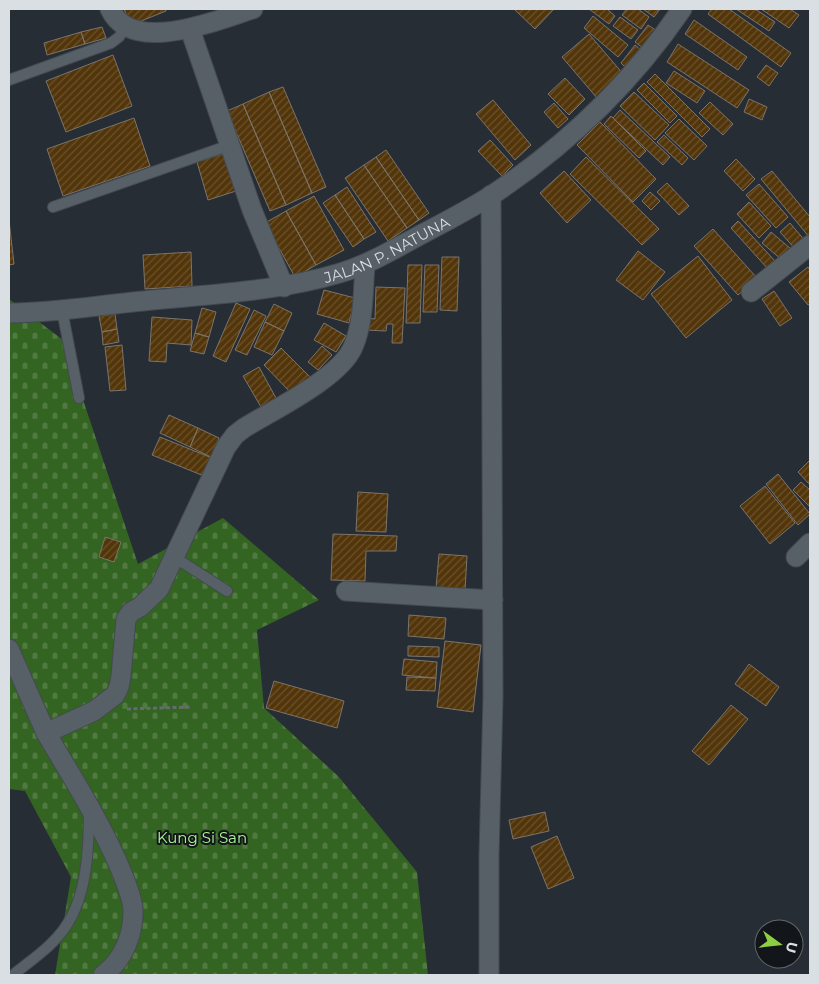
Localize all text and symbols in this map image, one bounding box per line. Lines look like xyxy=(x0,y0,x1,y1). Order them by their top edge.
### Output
street label: JALAN P. NATUNA xyxy=(321,212,453,287)
park label: Kung Si San xyxy=(157,828,247,847)
north arrow xyxy=(754,919,804,969)
text: U xyxy=(781,940,802,955)

